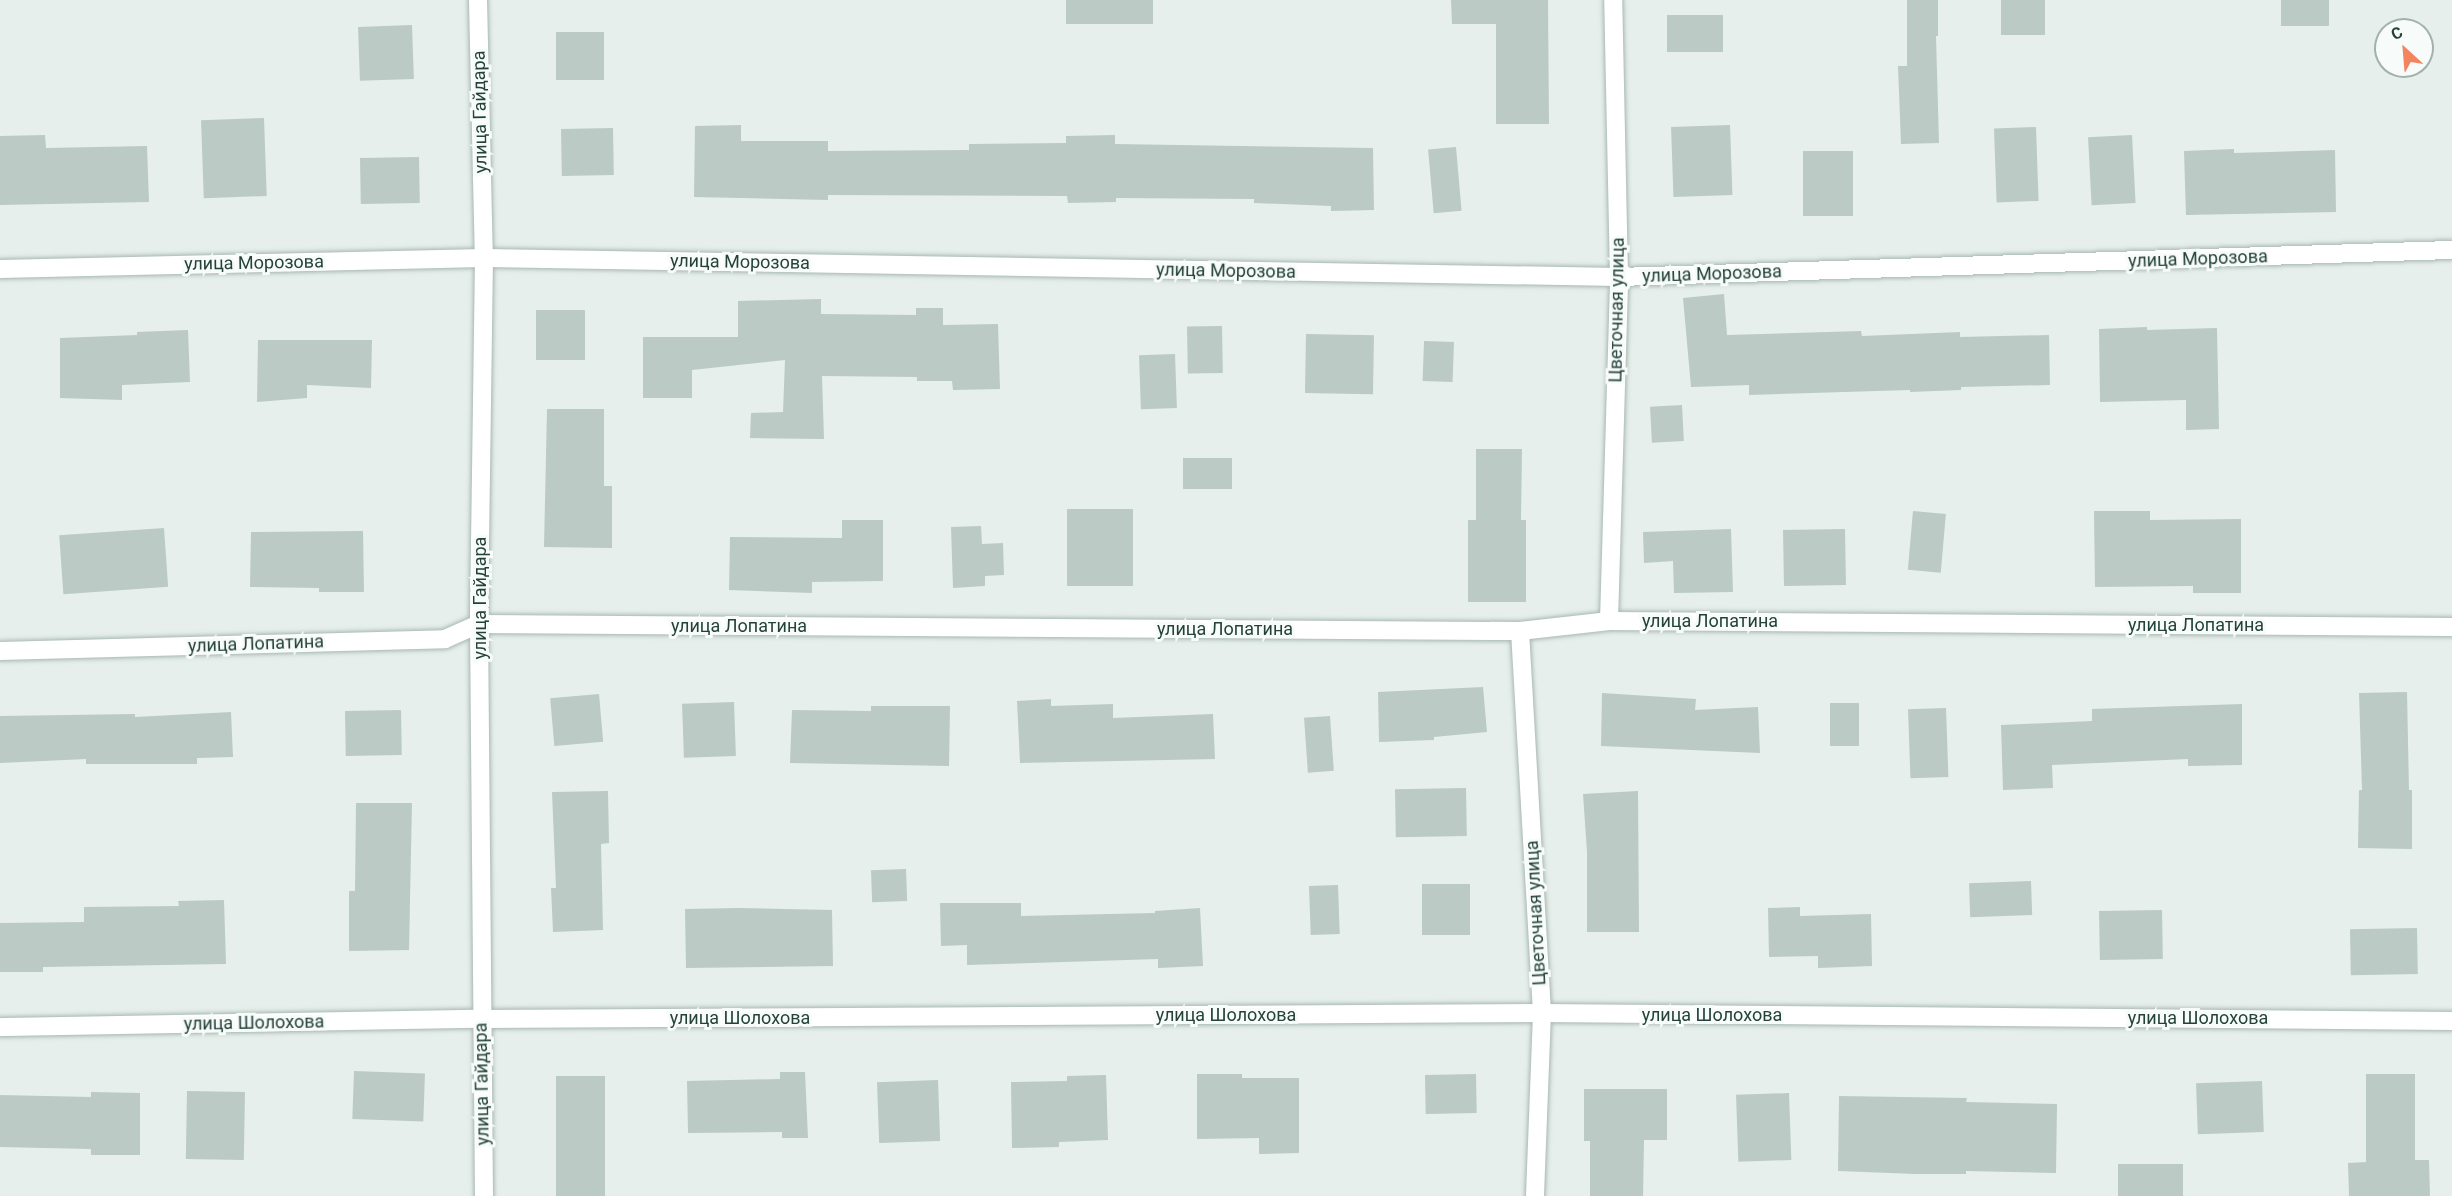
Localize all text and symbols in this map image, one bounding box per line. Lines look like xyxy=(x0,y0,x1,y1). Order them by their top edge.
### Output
north arrow xyxy=(2374,18,2434,78)
text: С xyxy=(2388,22,2406,44)
street label: улица Гайдара xyxy=(468,50,492,174)
street label: Цветочная улица xyxy=(1605,237,1629,383)
street label: улица Морозова xyxy=(2128,246,2268,272)
street label: улица Морозова xyxy=(670,250,810,274)
street label: улица Морозова xyxy=(184,251,324,275)
street label: улица Морозова xyxy=(1156,259,1296,283)
street label: улица Морозова xyxy=(1642,261,1782,287)
street label: улица Гайдара xyxy=(469,537,491,659)
street label: улица Лопатина xyxy=(1642,610,1778,632)
street label: улица Лопатина xyxy=(2128,614,2264,636)
street label: улица Лопатина xyxy=(671,615,807,637)
street label: улица Лопатина xyxy=(1157,618,1293,640)
street label: улица Лопатина xyxy=(188,631,324,657)
street label: Цветочная улица xyxy=(1521,840,1551,986)
street label: улица Шолохова xyxy=(1156,1004,1296,1026)
street label: улица Шолохова xyxy=(1642,1004,1782,1026)
street label: улица Шолохова xyxy=(670,1007,810,1029)
street label: улица Шолохова xyxy=(2128,1007,2268,1029)
street label: улица Шолохова xyxy=(184,1011,324,1035)
street label: улица Гайдара xyxy=(470,1022,494,1146)

